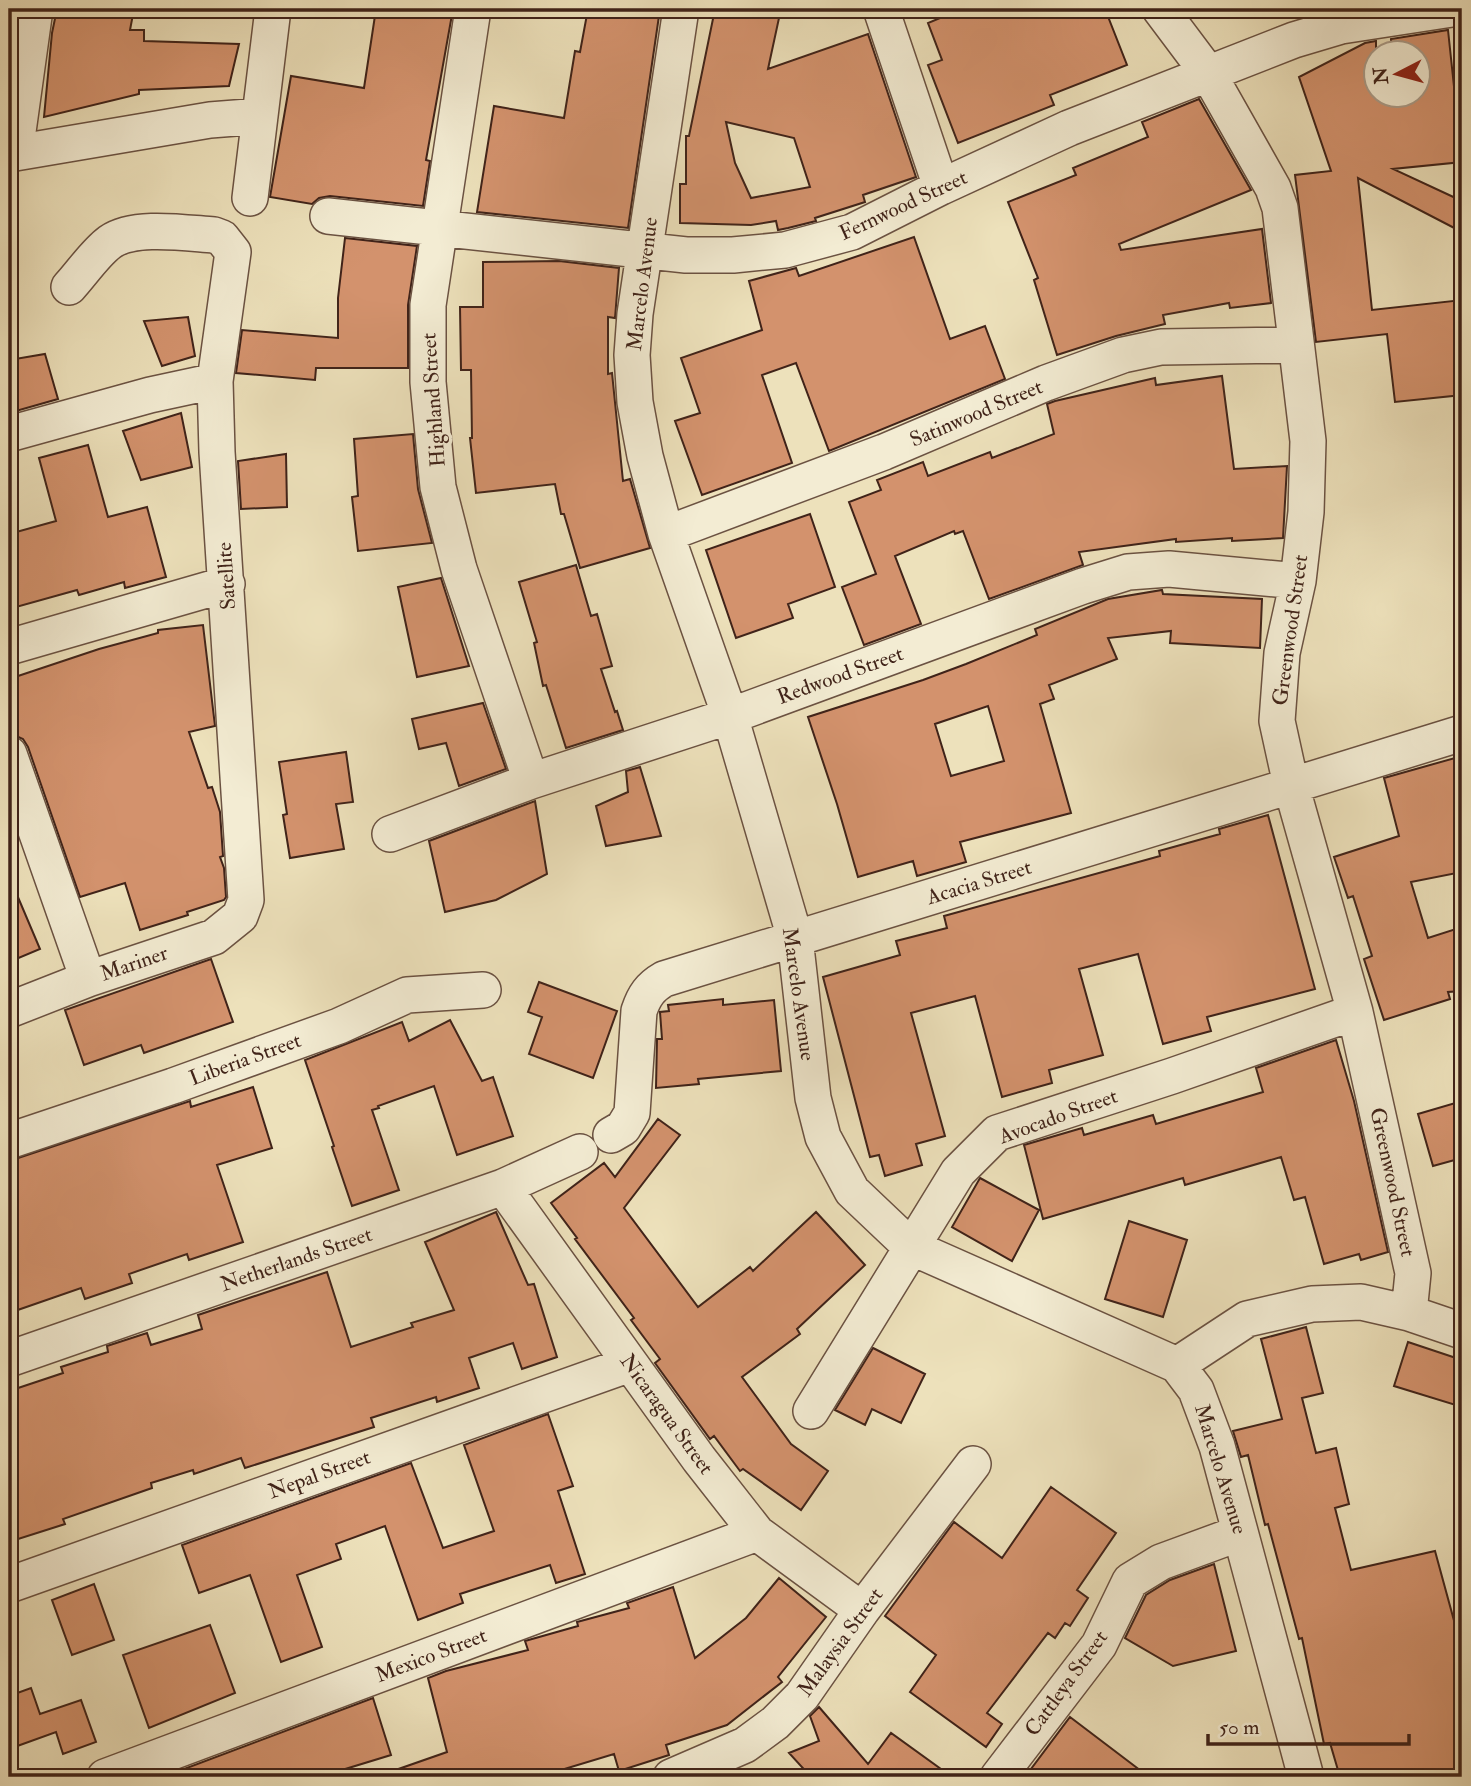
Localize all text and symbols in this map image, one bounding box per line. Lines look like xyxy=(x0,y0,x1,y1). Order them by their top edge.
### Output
north arrow xyxy=(1362,38,1432,108)
text: N xyxy=(1368,65,1394,86)
street label: Fernwood Street xyxy=(835,164,972,247)
street label: Marcelo Avenue xyxy=(621,215,664,352)
street label: Highland Street xyxy=(415,332,452,468)
street label: Satinwood Street xyxy=(906,373,1047,454)
street label: Satellite xyxy=(211,541,242,611)
street label: Greenwood Street xyxy=(1267,553,1314,707)
street label: Redwood Street xyxy=(773,640,907,711)
street label: Acacia Street xyxy=(923,854,1035,911)
street label: Marcelo Avenue xyxy=(776,926,821,1063)
street label: Mariner xyxy=(97,939,172,988)
street label: Liberia Street xyxy=(186,1027,305,1092)
street label: Avocado Street xyxy=(994,1082,1121,1151)
street label: Greenwood Street xyxy=(1364,1105,1422,1259)
street label: Netherlands Street xyxy=(217,1221,376,1298)
street label: Nicaragua Street xyxy=(614,1349,720,1480)
street label: Marcelo Avenue xyxy=(1188,1401,1253,1538)
street label: Nepal Street xyxy=(264,1443,374,1505)
street label: Malaysia Street xyxy=(792,1582,889,1702)
street label: Mexico Street xyxy=(372,1622,491,1689)
street label: Cattleya Street xyxy=(1019,1625,1114,1742)
scale bar xyxy=(1208,1702,1410,1746)
text: 50 m xyxy=(1219,1714,1260,1741)

